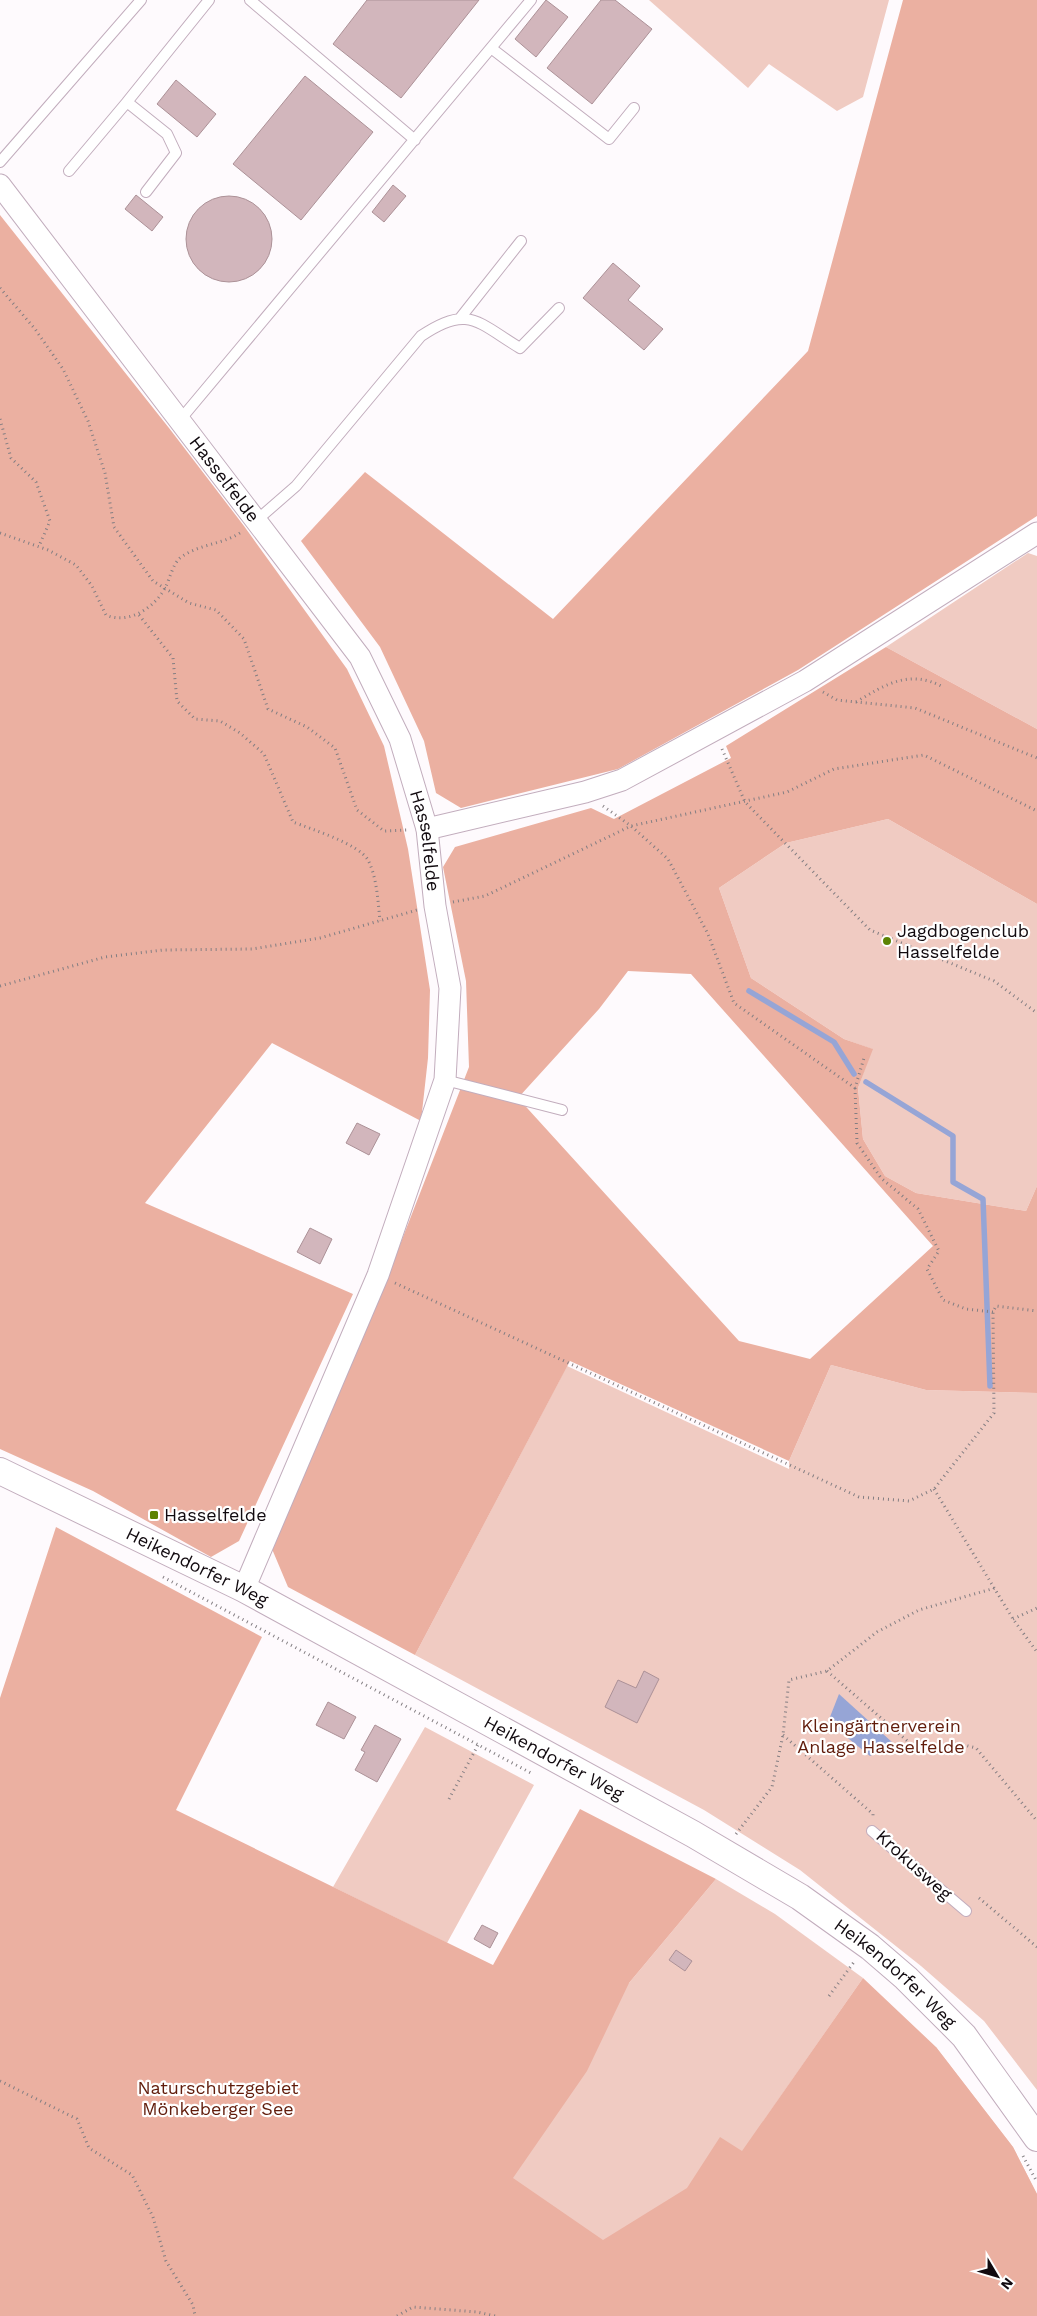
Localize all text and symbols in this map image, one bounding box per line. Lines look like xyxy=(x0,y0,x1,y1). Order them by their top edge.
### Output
street label: Hasselfelde xyxy=(185,432,264,526)
street label: Hasselfelde xyxy=(406,787,444,892)
place label: Jagdbogenclub Hasselfelde xyxy=(897,920,1029,962)
marker: Jagdbogenclub Hasselfelde xyxy=(881,935,893,947)
place label: Hasselfelde xyxy=(164,1504,267,1525)
marker: Hasselfelde xyxy=(148,1509,160,1521)
street label: Heikendorfer Weg xyxy=(123,1523,272,1610)
street label: Heikendorfer Weg xyxy=(481,1711,628,1804)
park label: Kleingärtnerverein Anlage Hasselfelde xyxy=(797,1715,965,1757)
street label: Krokusweg xyxy=(872,1825,957,1904)
street label: Heikendorfer Weg xyxy=(830,1914,961,2032)
park label: Naturschutzgebiet Mönkeberger See xyxy=(137,2077,299,2119)
north arrow xyxy=(972,2251,1022,2301)
text: N xyxy=(998,2275,1017,2293)

